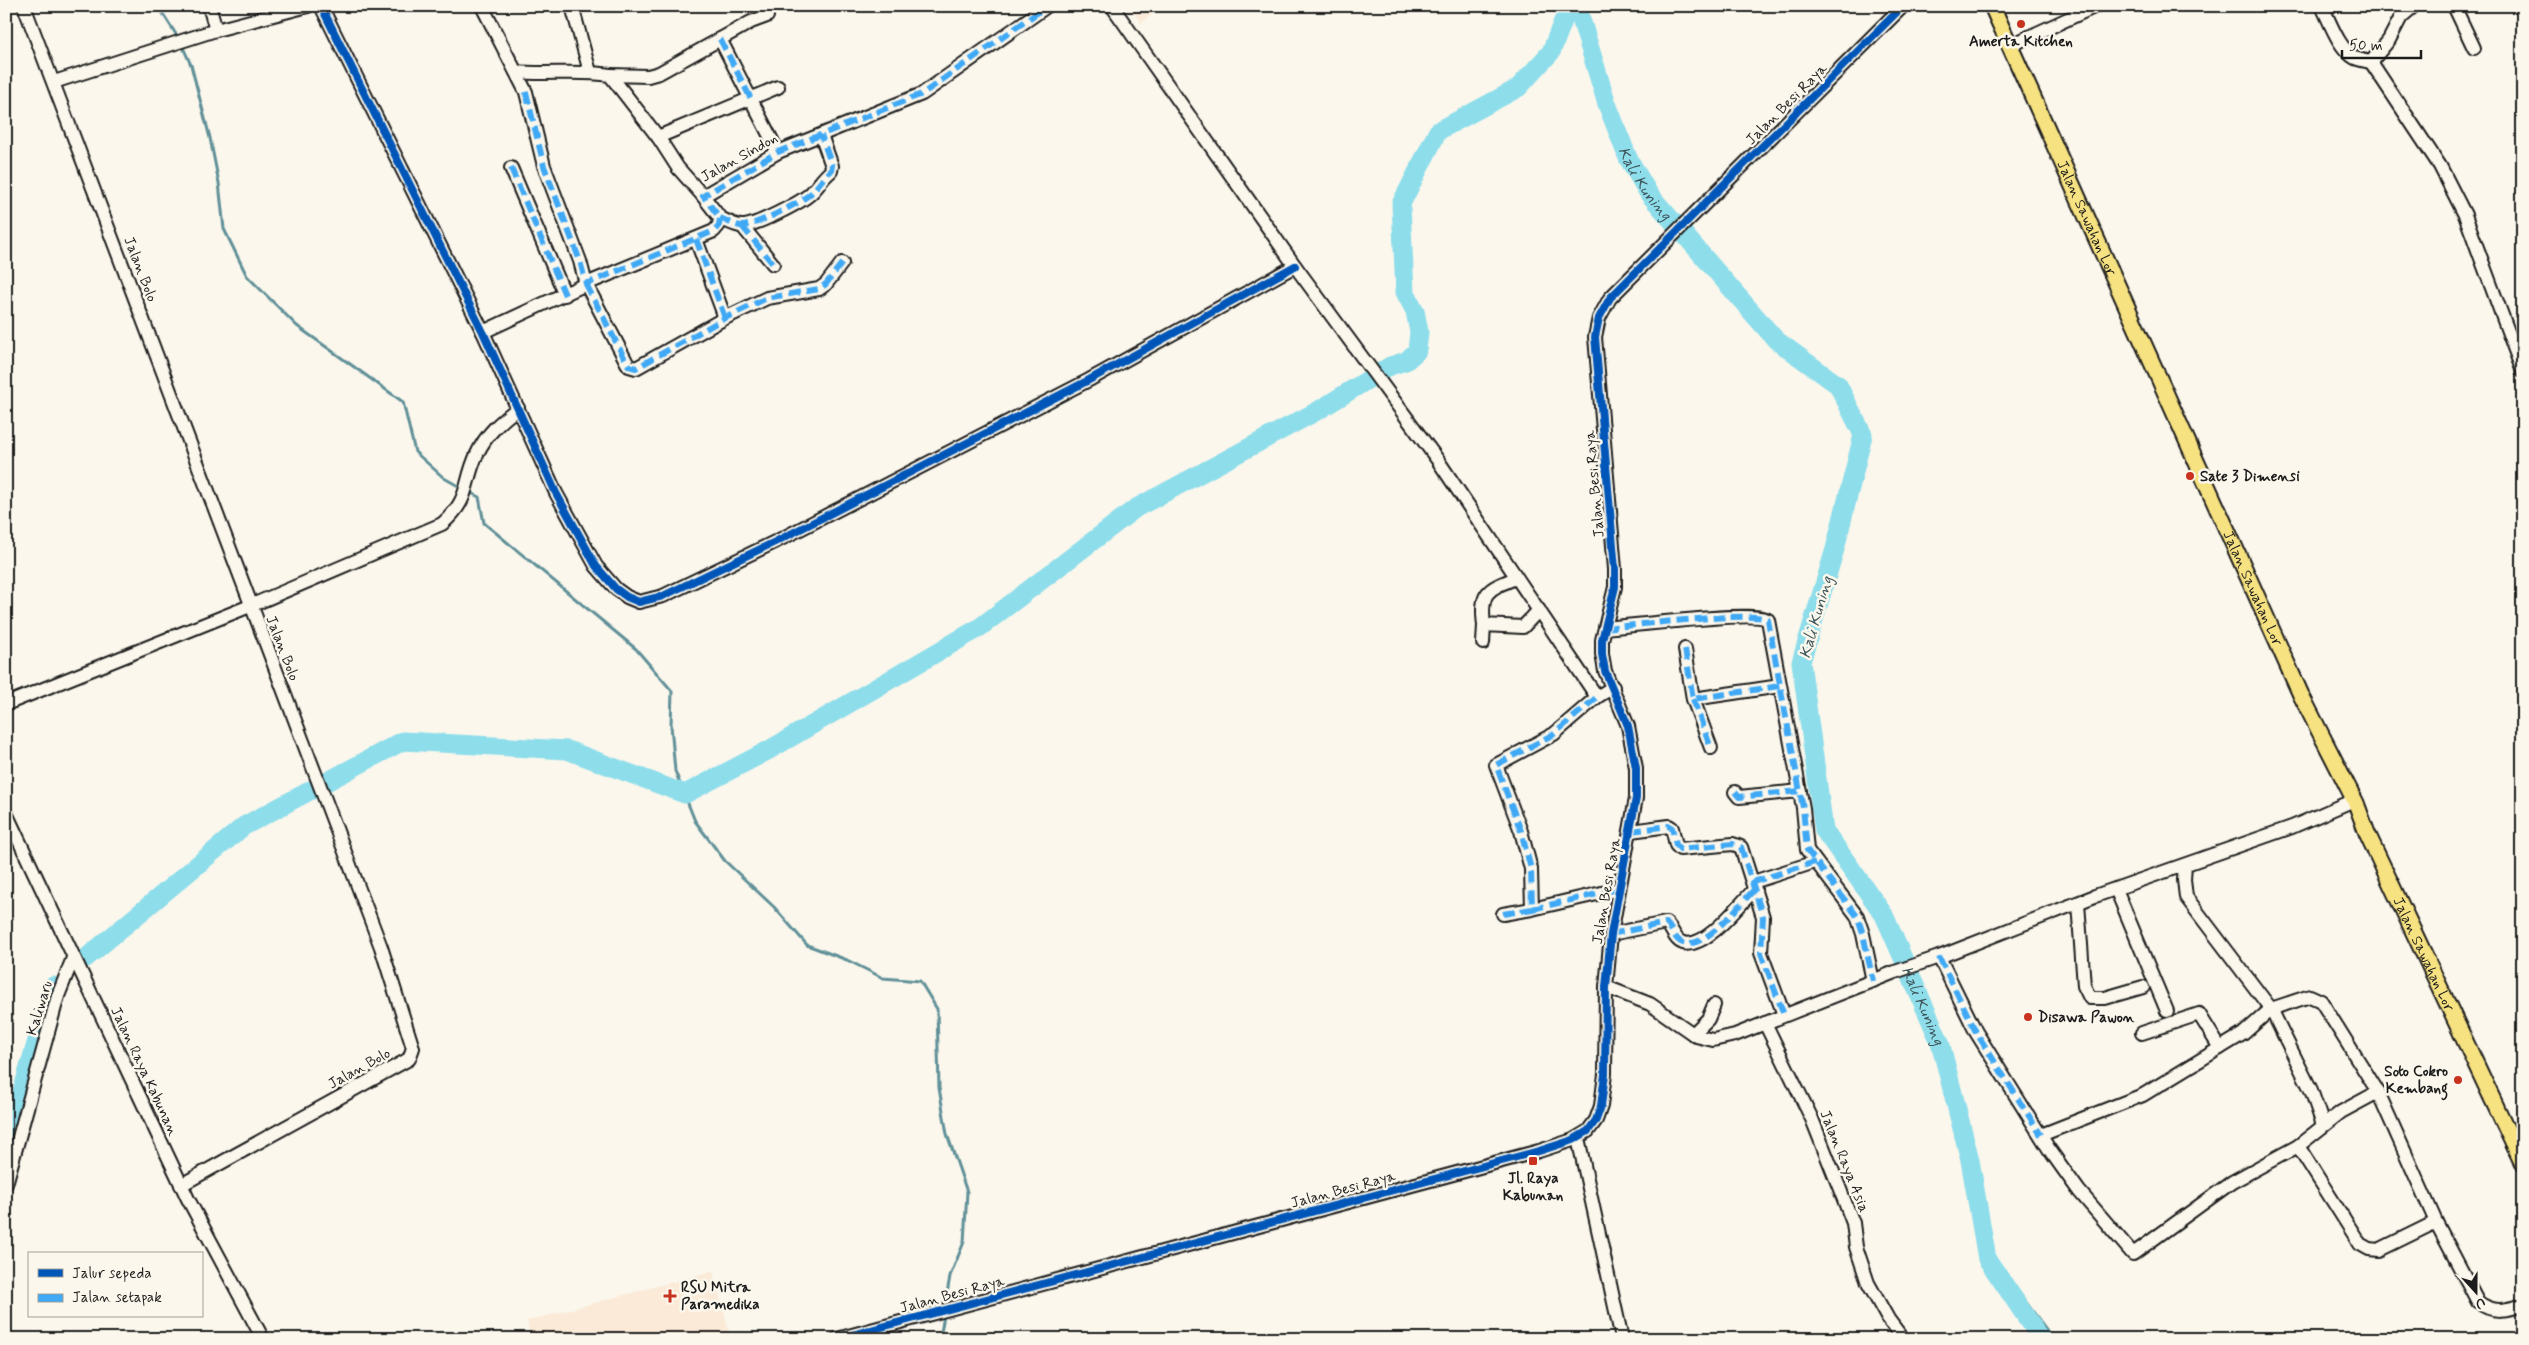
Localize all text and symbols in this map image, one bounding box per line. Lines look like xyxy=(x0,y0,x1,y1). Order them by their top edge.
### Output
marker: Amerta Kitchen xyxy=(2015,18,2027,30)
scale bar xyxy=(2342,28,2420,60)
place label: Amerta Kitchen xyxy=(1969,32,2073,52)
text: 50 m xyxy=(2349,36,2383,56)
street label: Jalan Besi Raya xyxy=(1742,59,1833,150)
street label: Jalan Sindon xyxy=(697,128,782,187)
water label: Kali Kuning xyxy=(1613,144,1677,226)
street label: Jalan Sawahan Lor xyxy=(2051,157,2121,279)
street label: Jalan Bolo xyxy=(118,234,162,305)
street label: Jalan Besi Raya xyxy=(1580,428,1610,538)
place label: Sate 3 Dimensi xyxy=(2200,467,2300,487)
marker: Sate 3 Dimensi xyxy=(2184,470,2196,482)
street label: Jalan Sawahan Lor xyxy=(2218,528,2287,649)
water label: Kali Kuning xyxy=(1795,573,1838,661)
street label: Jalan Bolo xyxy=(260,613,304,684)
street label: Jalan Besi Raya xyxy=(1588,835,1626,946)
street label: Jalan Sawahan Lor xyxy=(2388,894,2459,1015)
water label: Kali Kuning xyxy=(1896,963,1950,1050)
street label: Kaliwaru xyxy=(22,978,58,1038)
street label: Jalan Raya Kabunan xyxy=(105,1004,183,1139)
place label: Disawa Pawon xyxy=(2038,1008,2135,1028)
marker: Disawa Pawon xyxy=(2022,1011,2034,1023)
street label: Jalan Bolo xyxy=(325,1044,394,1094)
place label: Soto Cokro Kembang xyxy=(2384,1062,2448,1101)
marker: Soto Cokro Kembang xyxy=(2452,1074,2464,1086)
street label: Jalan Raya Asia xyxy=(1814,1107,1874,1216)
marker: Jl. Raya Kabunan xyxy=(1527,1155,1539,1167)
street label: Jalan Besi Raya xyxy=(1289,1166,1399,1214)
place label: Jl. Raya Kabunan xyxy=(1503,1169,1564,1206)
legend xyxy=(28,1252,202,1318)
text: Jalur sepeda xyxy=(72,1264,152,1284)
north arrow xyxy=(2452,1268,2502,1318)
street label: Jalan Besi Raya xyxy=(898,1271,1008,1319)
place label: RSU Mitra Paramedika xyxy=(681,1278,760,1315)
text: Jalan setapak xyxy=(72,1288,162,1308)
marker: RSU Mitra Paramedika xyxy=(663,1289,677,1303)
text: U xyxy=(2473,1293,2488,1313)

